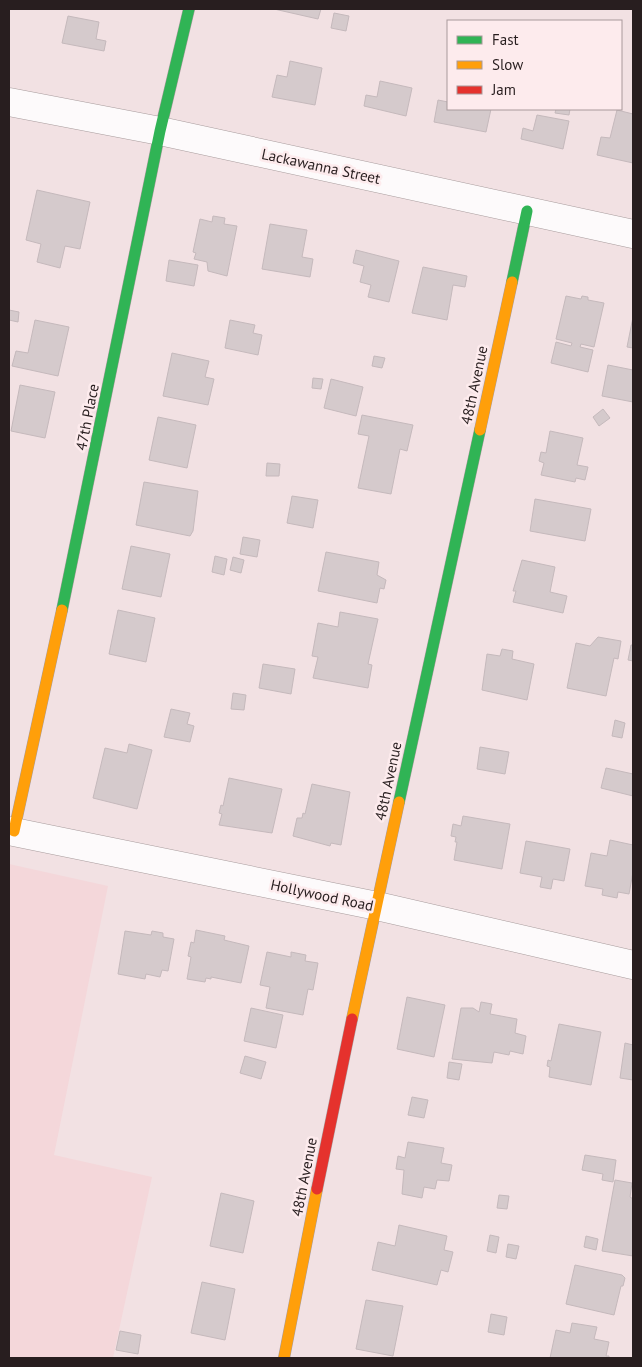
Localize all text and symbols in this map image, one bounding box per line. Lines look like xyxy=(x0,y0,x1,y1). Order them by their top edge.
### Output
legend xyxy=(447,20,622,110)
text: Fast xyxy=(492,30,519,49)
text: Slow xyxy=(492,55,523,74)
text: Jam xyxy=(491,80,516,99)
street label: Lackawanna Street xyxy=(260,144,382,188)
street label: 48th Avenue xyxy=(456,344,492,426)
street label: 47th Place xyxy=(71,382,103,452)
street label: 48th Avenue xyxy=(370,740,406,822)
street label: Hollywood Road xyxy=(269,875,375,915)
street label: 48th Avenue xyxy=(287,1136,321,1218)

